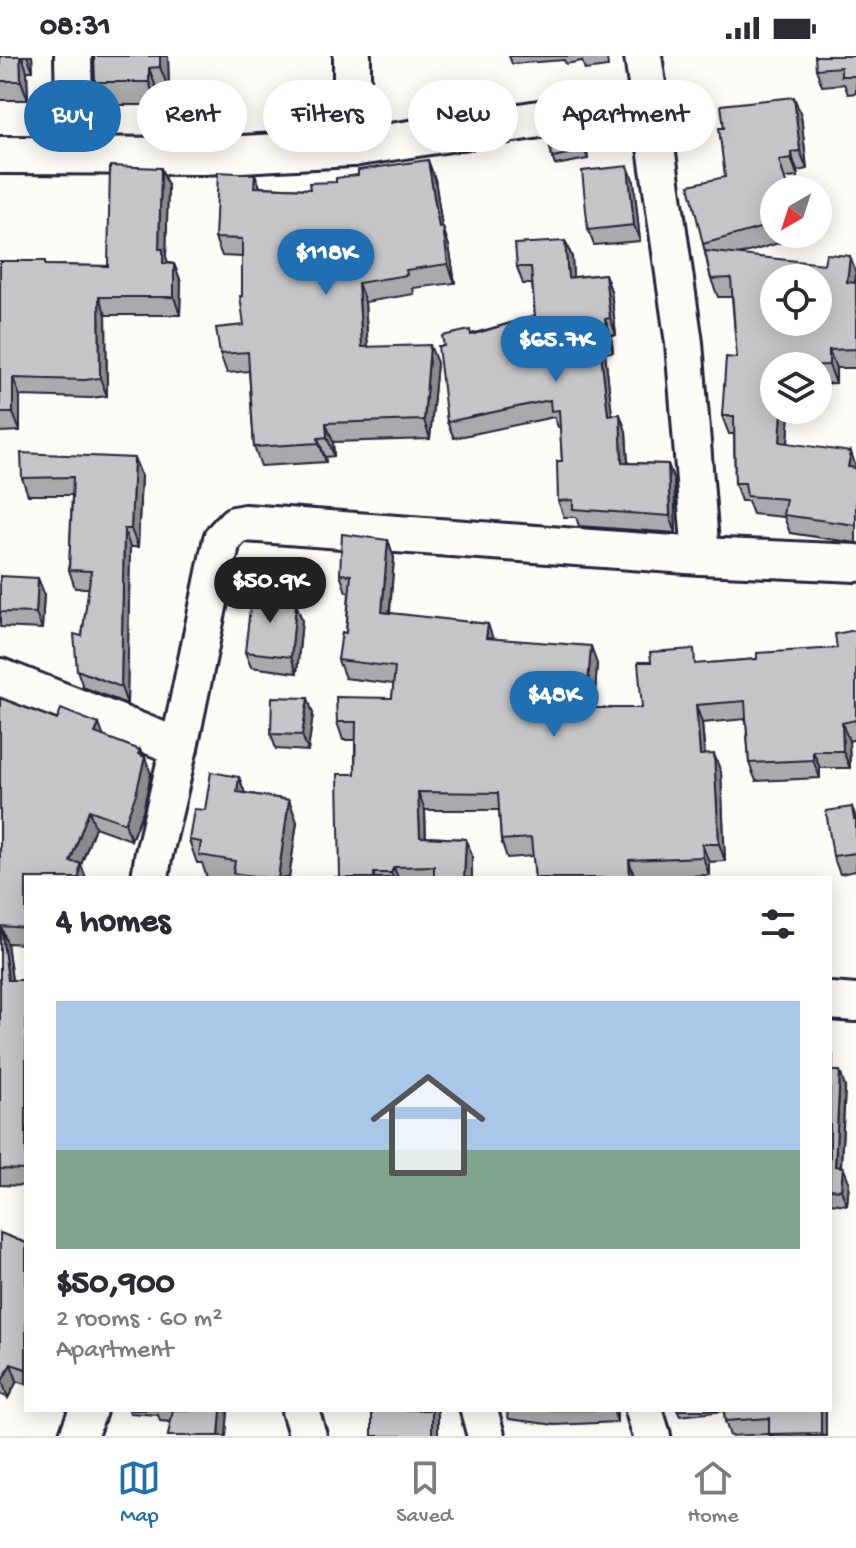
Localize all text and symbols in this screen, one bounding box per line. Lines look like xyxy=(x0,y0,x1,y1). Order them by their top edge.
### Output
text: 08:31 xyxy=(40,11,111,46)
chip: Buy xyxy=(24,80,121,152)
chip: Rent xyxy=(137,80,247,152)
chip: Filters xyxy=(263,80,392,152)
chip: New xyxy=(408,80,518,152)
chip: Apartment xyxy=(534,80,716,152)
north arrow xyxy=(760,176,832,248)
map controls xyxy=(760,176,832,424)
pin: $118K xyxy=(270,229,382,297)
text: $118K xyxy=(295,239,357,270)
button: locate xyxy=(760,264,832,336)
pin: $65.7K xyxy=(491,316,621,384)
text: $65.7K xyxy=(519,326,593,357)
button: layers xyxy=(760,352,832,424)
pin: $50.9K xyxy=(205,557,335,625)
text: $50.9K xyxy=(232,567,308,598)
pin: $48K xyxy=(507,671,601,739)
text: $48K xyxy=(528,681,580,712)
icon: filters xyxy=(756,902,800,946)
text: 4 homes xyxy=(56,904,170,944)
icon: home xyxy=(356,1053,500,1197)
text: $50,900 xyxy=(56,1265,175,1305)
text: 2 rooms · 60 m² xyxy=(56,1305,222,1336)
text: Apartment xyxy=(56,1336,173,1367)
tab: Map xyxy=(117,1456,161,1530)
tab: Saved xyxy=(396,1456,453,1530)
tab: Home xyxy=(688,1456,739,1530)

